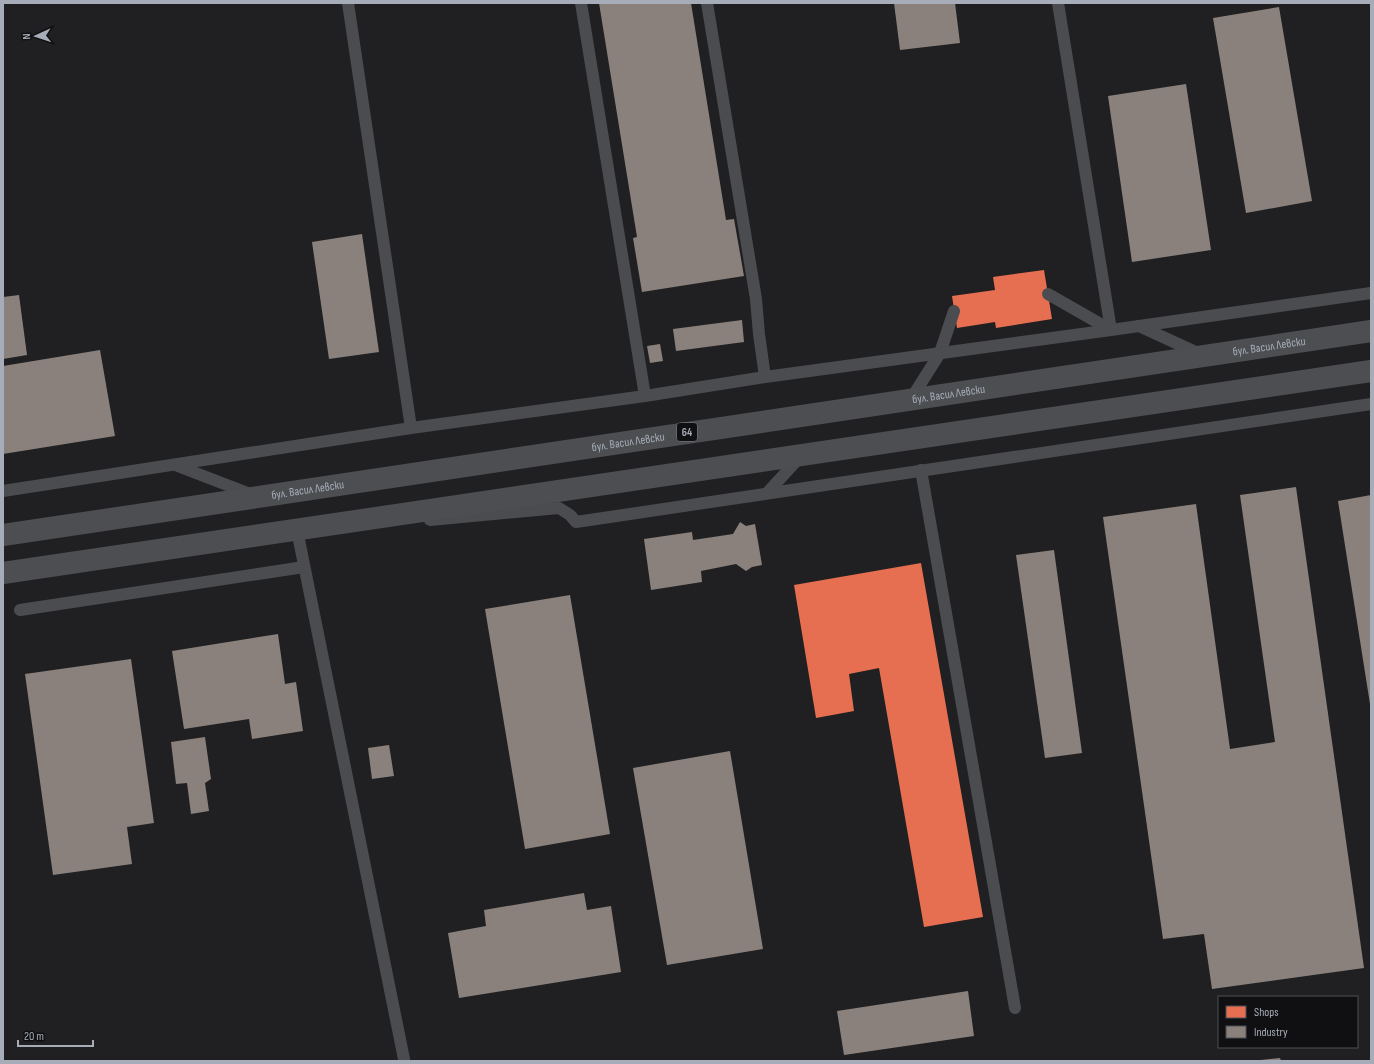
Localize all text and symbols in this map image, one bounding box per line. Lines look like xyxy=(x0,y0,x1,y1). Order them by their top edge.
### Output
north arrow xyxy=(16,16,56,56)
text: N xyxy=(20,33,33,40)
street label: бул. Васил Левски xyxy=(1232,334,1306,360)
street label: бул. Васил Левски xyxy=(911,382,986,407)
road number: 64 xyxy=(677,423,697,441)
street label: бул. Васил Левски xyxy=(591,429,666,455)
street label: бул. Васил Левски xyxy=(270,477,345,503)
legend xyxy=(1218,996,1358,1048)
text: Shops xyxy=(1254,1005,1279,1020)
scale bar xyxy=(18,1022,93,1048)
text: Industry xyxy=(1254,1025,1288,1040)
text: 20 m xyxy=(24,1029,44,1044)

